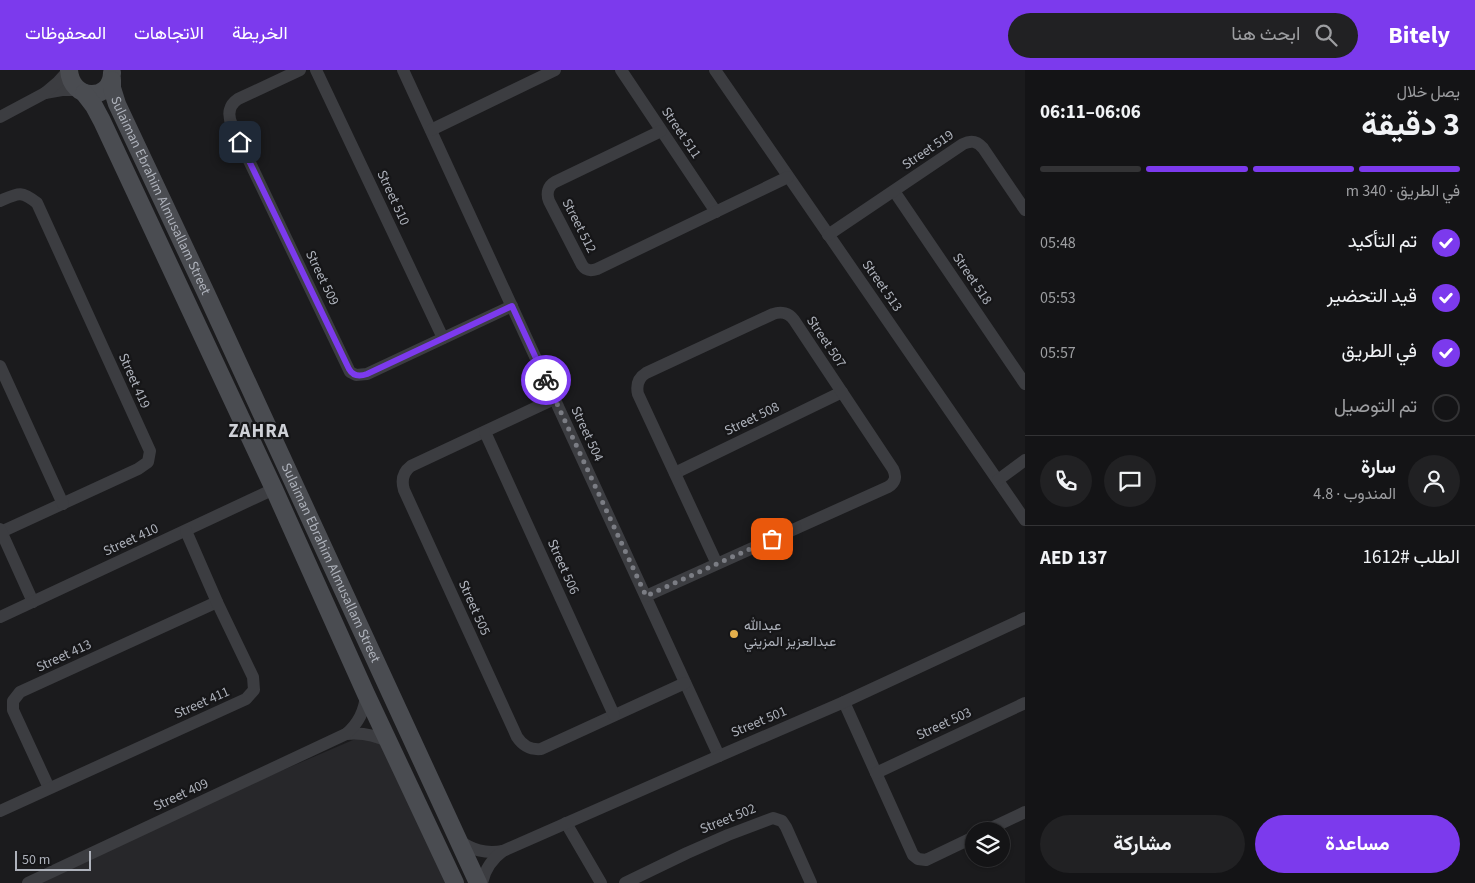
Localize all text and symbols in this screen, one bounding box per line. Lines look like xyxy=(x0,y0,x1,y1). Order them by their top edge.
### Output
search box xyxy=(1008,13,1358,58)
text: Bitely xyxy=(1388,18,1450,53)
text: المحفوظات xyxy=(25,21,106,46)
text: الاتجاهات xyxy=(134,21,204,46)
text: الخريطة xyxy=(232,21,288,46)
text: ابحث هنا xyxy=(1231,21,1300,48)
icon: search xyxy=(1312,21,1340,49)
text: يصل خلال xyxy=(1397,81,1460,103)
street label: Sulaiman Ebrahim Almusallam Street xyxy=(105,94,216,299)
text: 06:06–06:11 xyxy=(1040,99,1141,126)
text: 3 دقيقة xyxy=(1361,102,1460,148)
street label: Street 511 xyxy=(656,103,706,163)
pin xyxy=(219,121,261,163)
street label: Street 519 xyxy=(898,125,958,175)
icon: home xyxy=(226,128,254,156)
street label: Street 510 xyxy=(372,167,414,229)
text: في الطريق · 340 m xyxy=(1346,180,1460,202)
street label: Street 512 xyxy=(557,195,601,257)
text: تم التأكيد xyxy=(1348,228,1417,255)
icon: check xyxy=(1432,229,1460,257)
text: 05:48 xyxy=(1040,232,1076,254)
street label: Street 509 xyxy=(300,247,344,309)
street label: Street 518 xyxy=(947,249,997,309)
street label: Street 513 xyxy=(857,256,907,316)
text: قيد التحضير xyxy=(1327,283,1417,310)
icon: check xyxy=(1432,284,1460,312)
text: 05:53 xyxy=(1040,287,1076,309)
street label: Street 507 xyxy=(801,312,851,372)
text: في الطريق xyxy=(1342,338,1417,365)
icon: check xyxy=(1432,339,1460,367)
text: 05:57 xyxy=(1040,342,1076,364)
street label: Street 419 xyxy=(113,350,155,412)
courier xyxy=(521,355,571,405)
icon: bike xyxy=(532,366,560,394)
text: تم التوصيل xyxy=(1334,393,1417,420)
street label: Street 508 xyxy=(721,397,783,441)
street label: Street 504 xyxy=(566,403,608,465)
district label: ZAHRA xyxy=(228,418,290,445)
text: سارة xyxy=(1361,454,1396,481)
button: phone xyxy=(1040,455,1092,507)
button: chat xyxy=(1104,455,1156,507)
button: person xyxy=(1408,455,1460,507)
street label: Sulaiman Ebrahim Almusallam Street xyxy=(276,460,385,666)
text: المندوب · 4.8 xyxy=(1313,483,1396,505)
pin xyxy=(751,518,793,560)
street label: Street 410 xyxy=(100,519,162,561)
icon: bag xyxy=(758,525,786,553)
street label: Street 506 xyxy=(542,536,584,598)
text: الطلب #1612 xyxy=(1363,544,1460,571)
text: AED 137 xyxy=(1040,545,1107,572)
street label: Street 505 xyxy=(453,577,495,639)
place label: عبدالله عبدالعزيز المزيني xyxy=(744,616,836,653)
marker: عبدالله عبدالعزيز المزيني xyxy=(728,628,740,640)
street label: Street 413 xyxy=(33,635,95,677)
street label: Street 411 xyxy=(171,682,233,724)
street label: Street 501 xyxy=(728,701,790,743)
street label: Street 503 xyxy=(913,703,975,745)
street label: Street 409 xyxy=(150,774,212,816)
street label: Street 502 xyxy=(697,799,759,839)
button: مشاركة xyxy=(1040,815,1245,873)
button: مساعدة xyxy=(1255,815,1460,873)
map controls xyxy=(965,822,1010,867)
button: layers xyxy=(965,822,1010,867)
scale bar xyxy=(15,848,91,871)
text: 50 m xyxy=(22,850,50,870)

